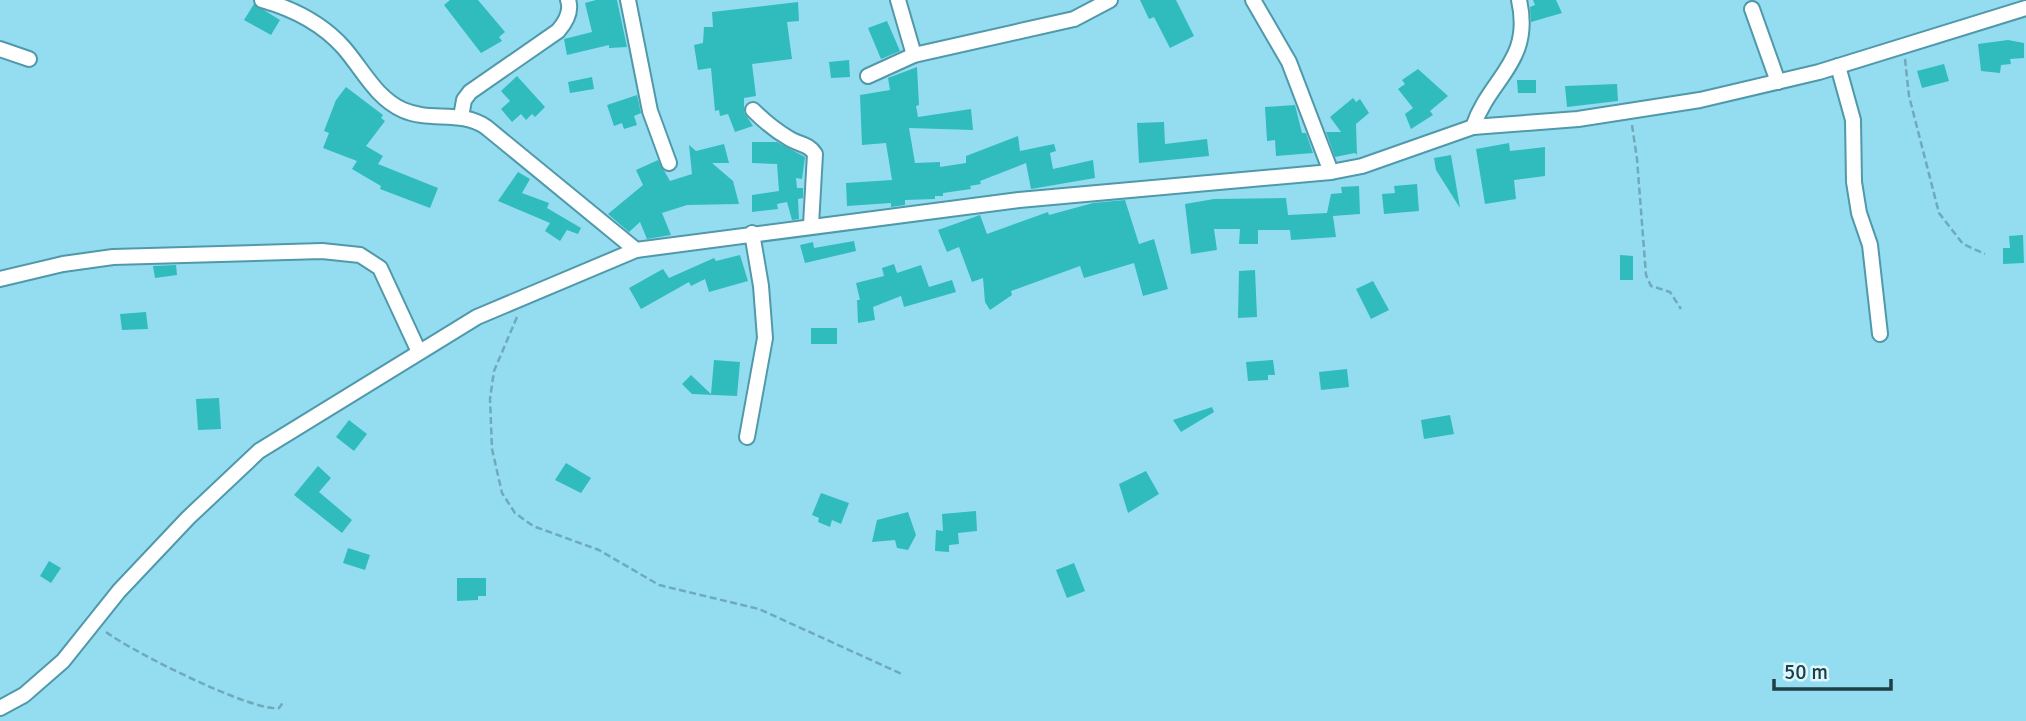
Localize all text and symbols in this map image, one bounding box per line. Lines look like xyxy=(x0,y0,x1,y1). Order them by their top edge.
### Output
scale bar xyxy=(1774,648,1891,692)
text: 50 m xyxy=(1784,659,1828,685)

